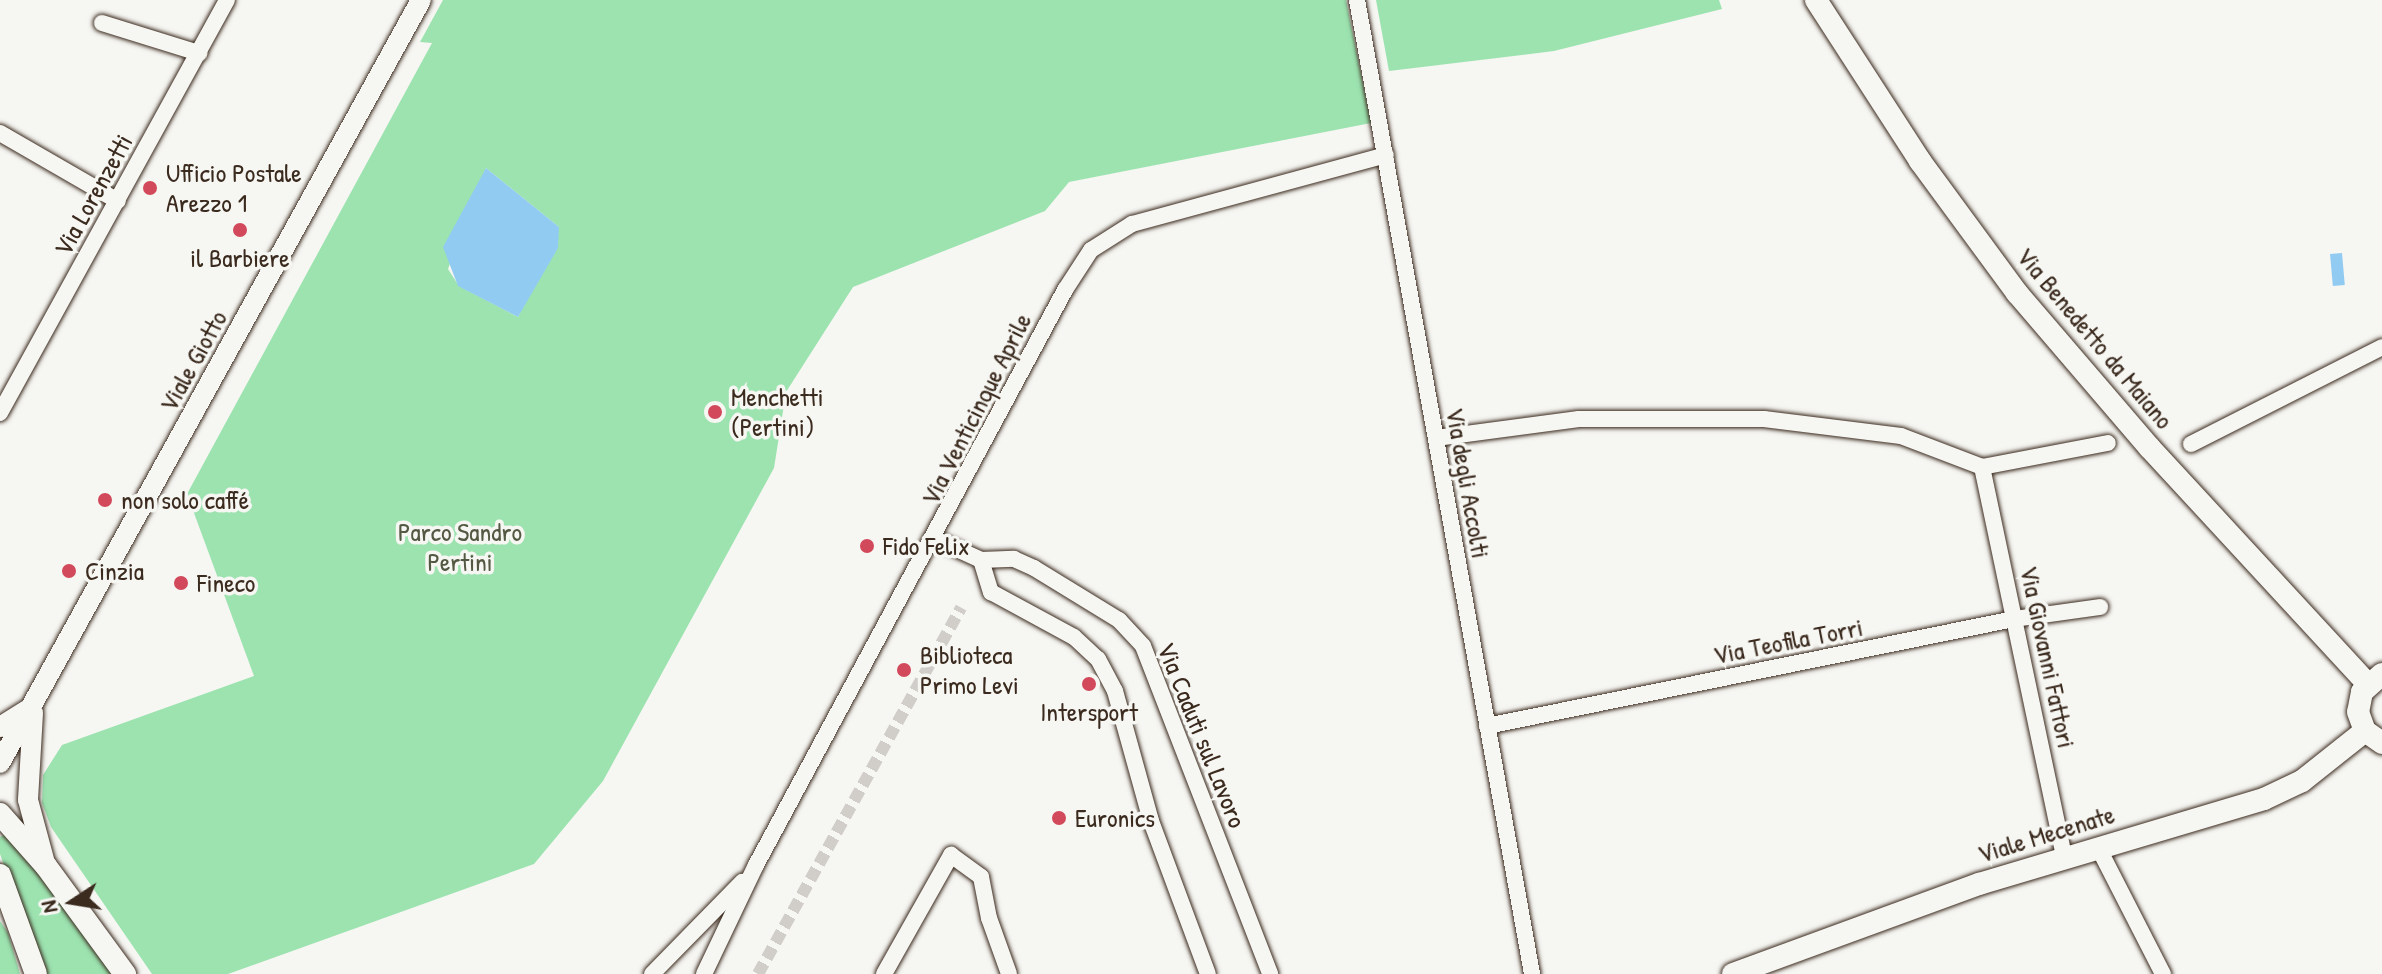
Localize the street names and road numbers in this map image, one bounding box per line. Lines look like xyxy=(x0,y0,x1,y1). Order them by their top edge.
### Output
street label: Via Lorenzetti xyxy=(47,129,139,261)
street label: Via Benedetto da Maiano xyxy=(2010,241,2180,435)
street label: Viale Giotto xyxy=(152,305,234,417)
street label: Via Venticinque Aprile xyxy=(914,308,1038,510)
street label: Via degli Accolti xyxy=(1439,405,1497,561)
street label: Via Giovanni Fattori xyxy=(2013,563,2083,751)
street label: Via Teofila Torri xyxy=(1711,611,1865,671)
street label: Via Caduti sul Lavoro xyxy=(1151,638,1253,832)
street label: Viale Mecenate xyxy=(1974,798,2118,870)

